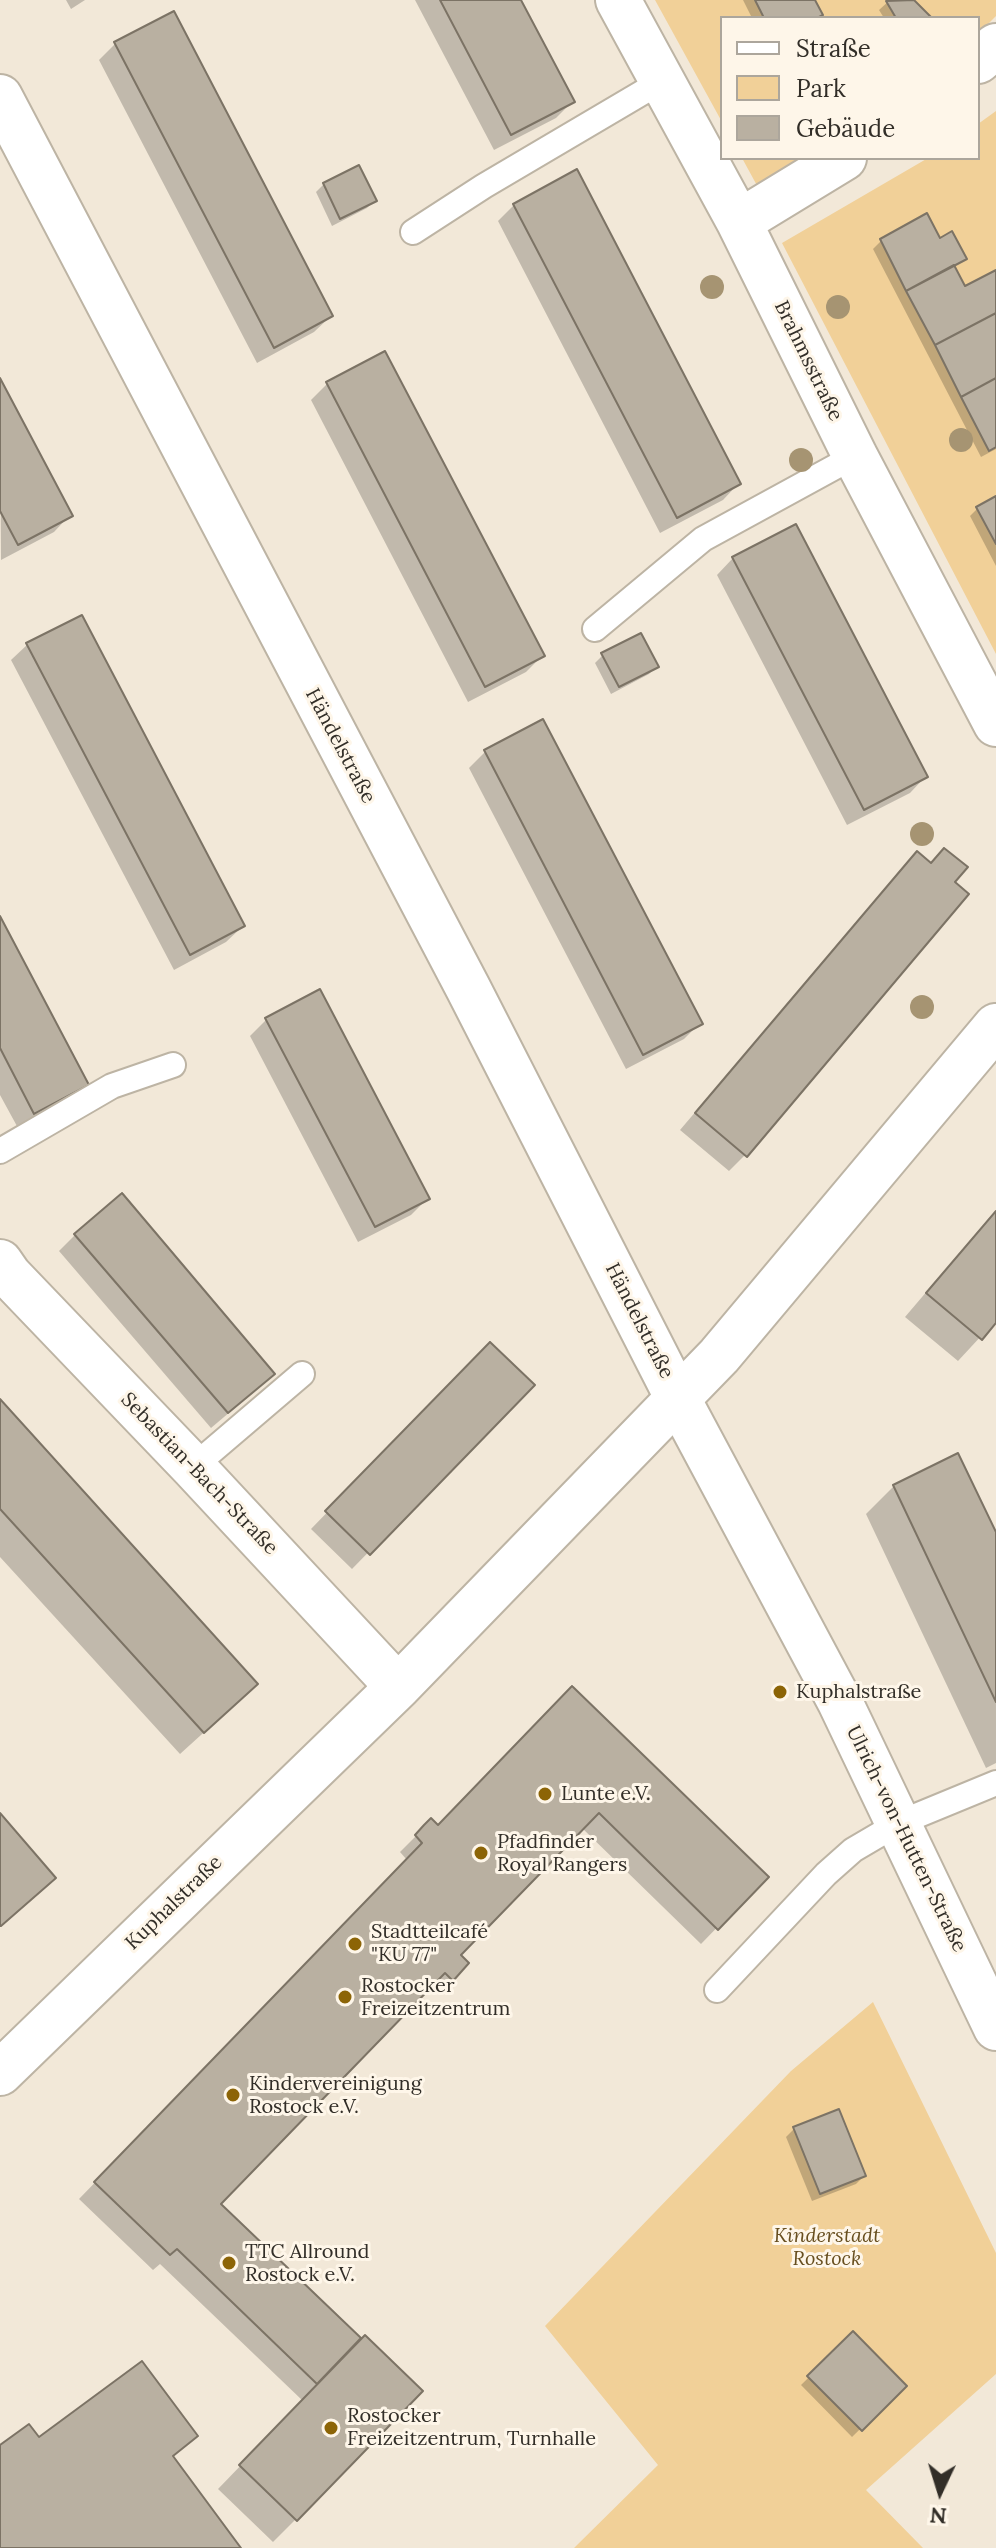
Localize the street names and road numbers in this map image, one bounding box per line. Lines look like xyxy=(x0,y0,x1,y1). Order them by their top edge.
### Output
street label: Brahmsstraße xyxy=(769,297,847,425)
street label: Händelstraße xyxy=(300,685,380,807)
street label: Händelstraße xyxy=(600,1259,678,1383)
street label: Sebastian-Bach-Straße xyxy=(115,1388,283,1560)
street label: Ulrich-von-Hutten-Straße xyxy=(841,1722,971,1956)
street label: Kuphalstraße xyxy=(121,1851,227,1955)

